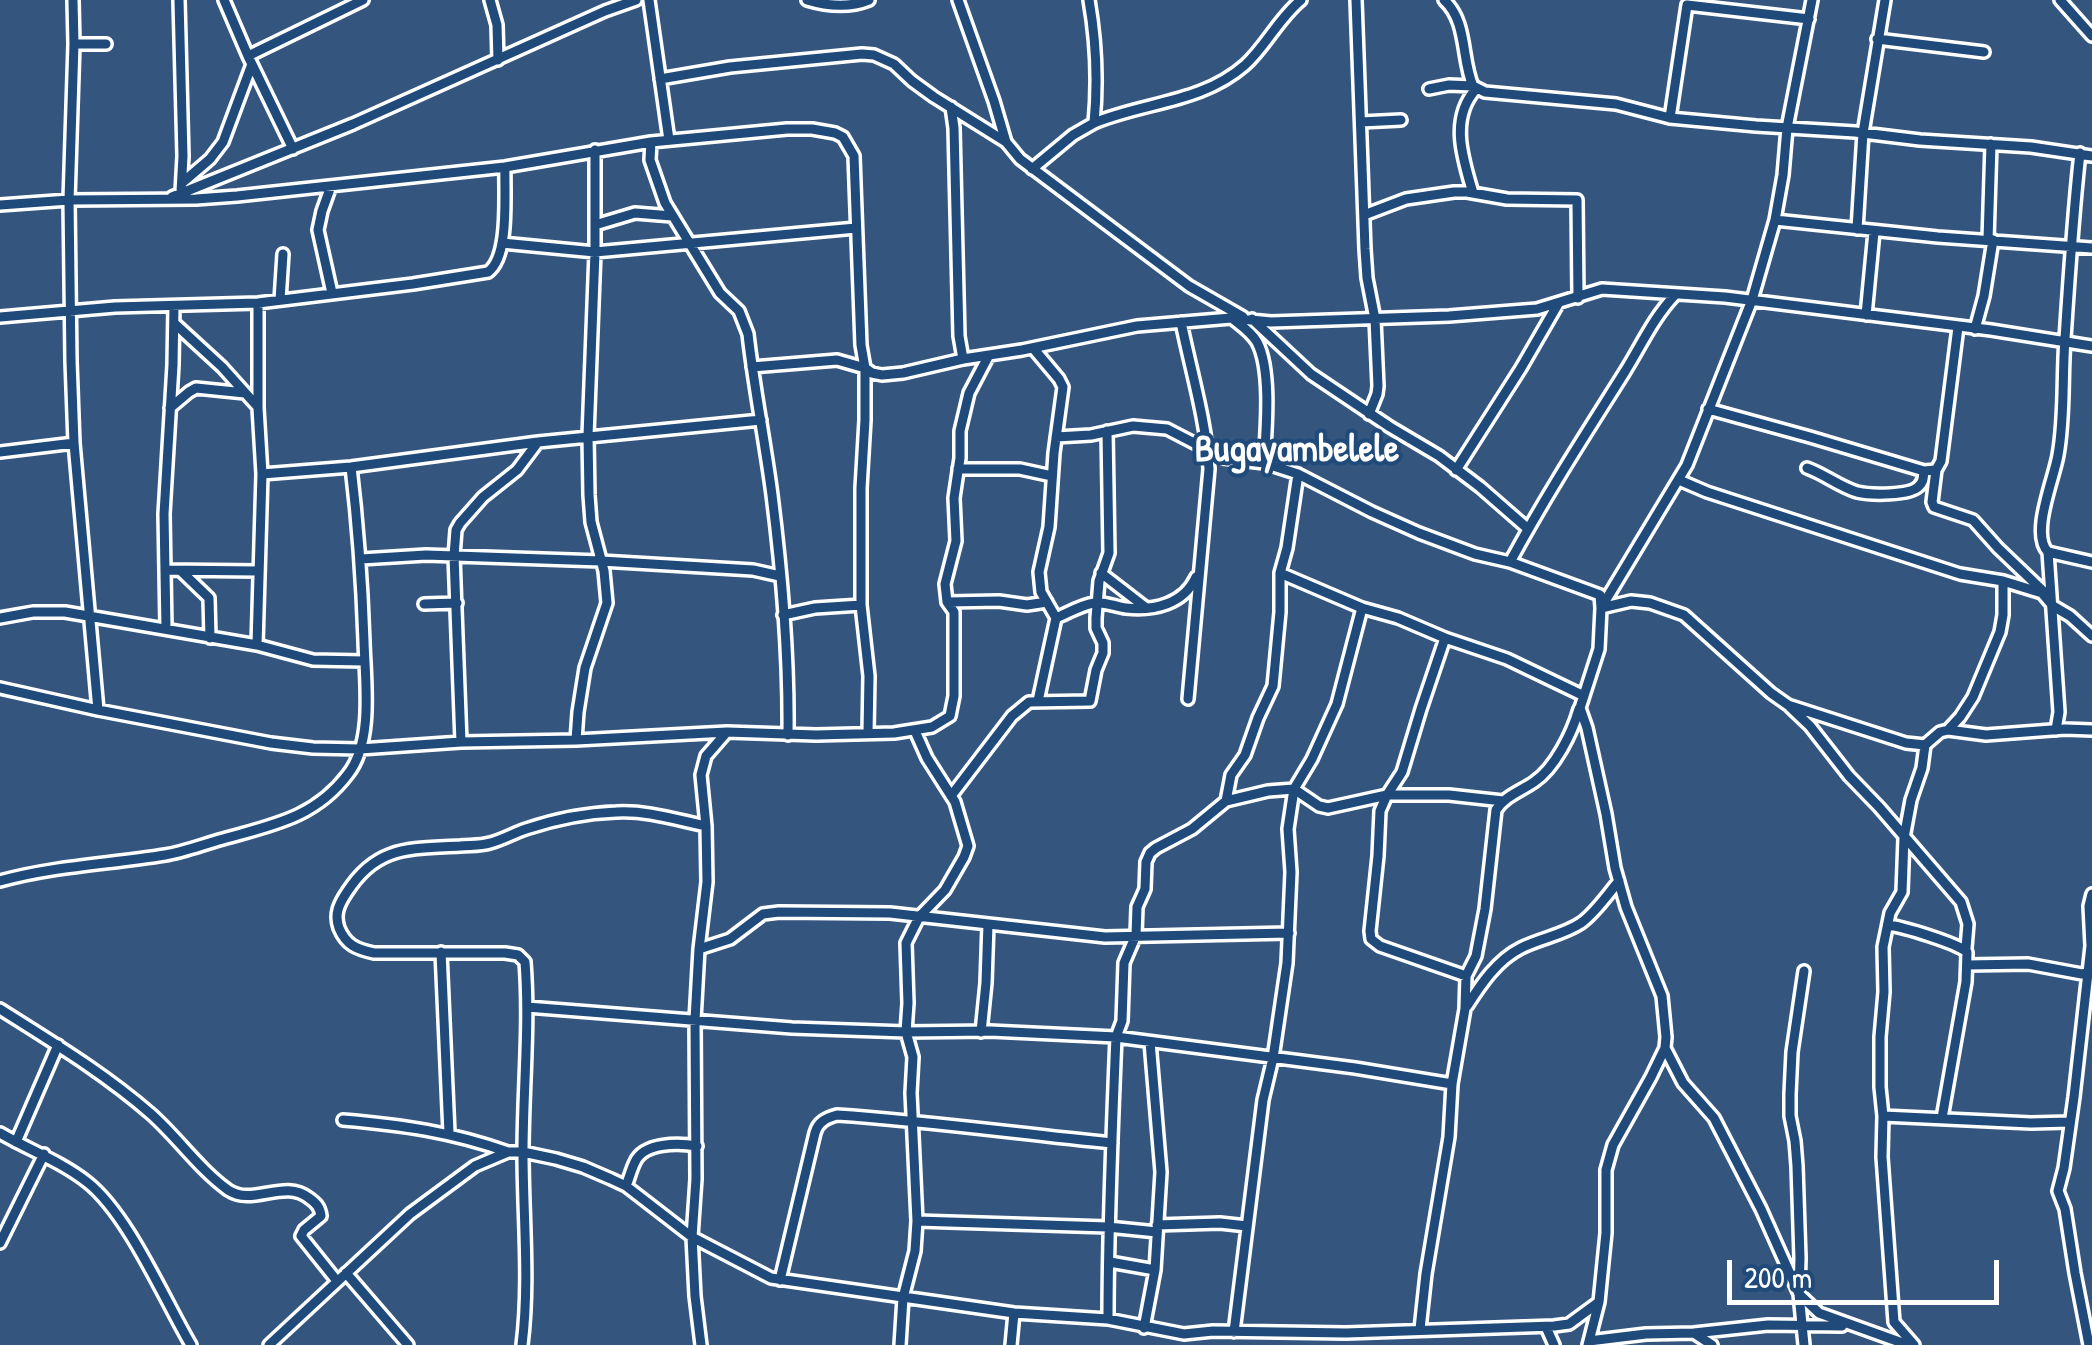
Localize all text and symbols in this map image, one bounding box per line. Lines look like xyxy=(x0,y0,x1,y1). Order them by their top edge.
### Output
district label: Bugayambelele xyxy=(1195,428,1399,474)
scale bar xyxy=(1732,1240,2004,1302)
text: 200 m xyxy=(1744,1257,1812,1297)

